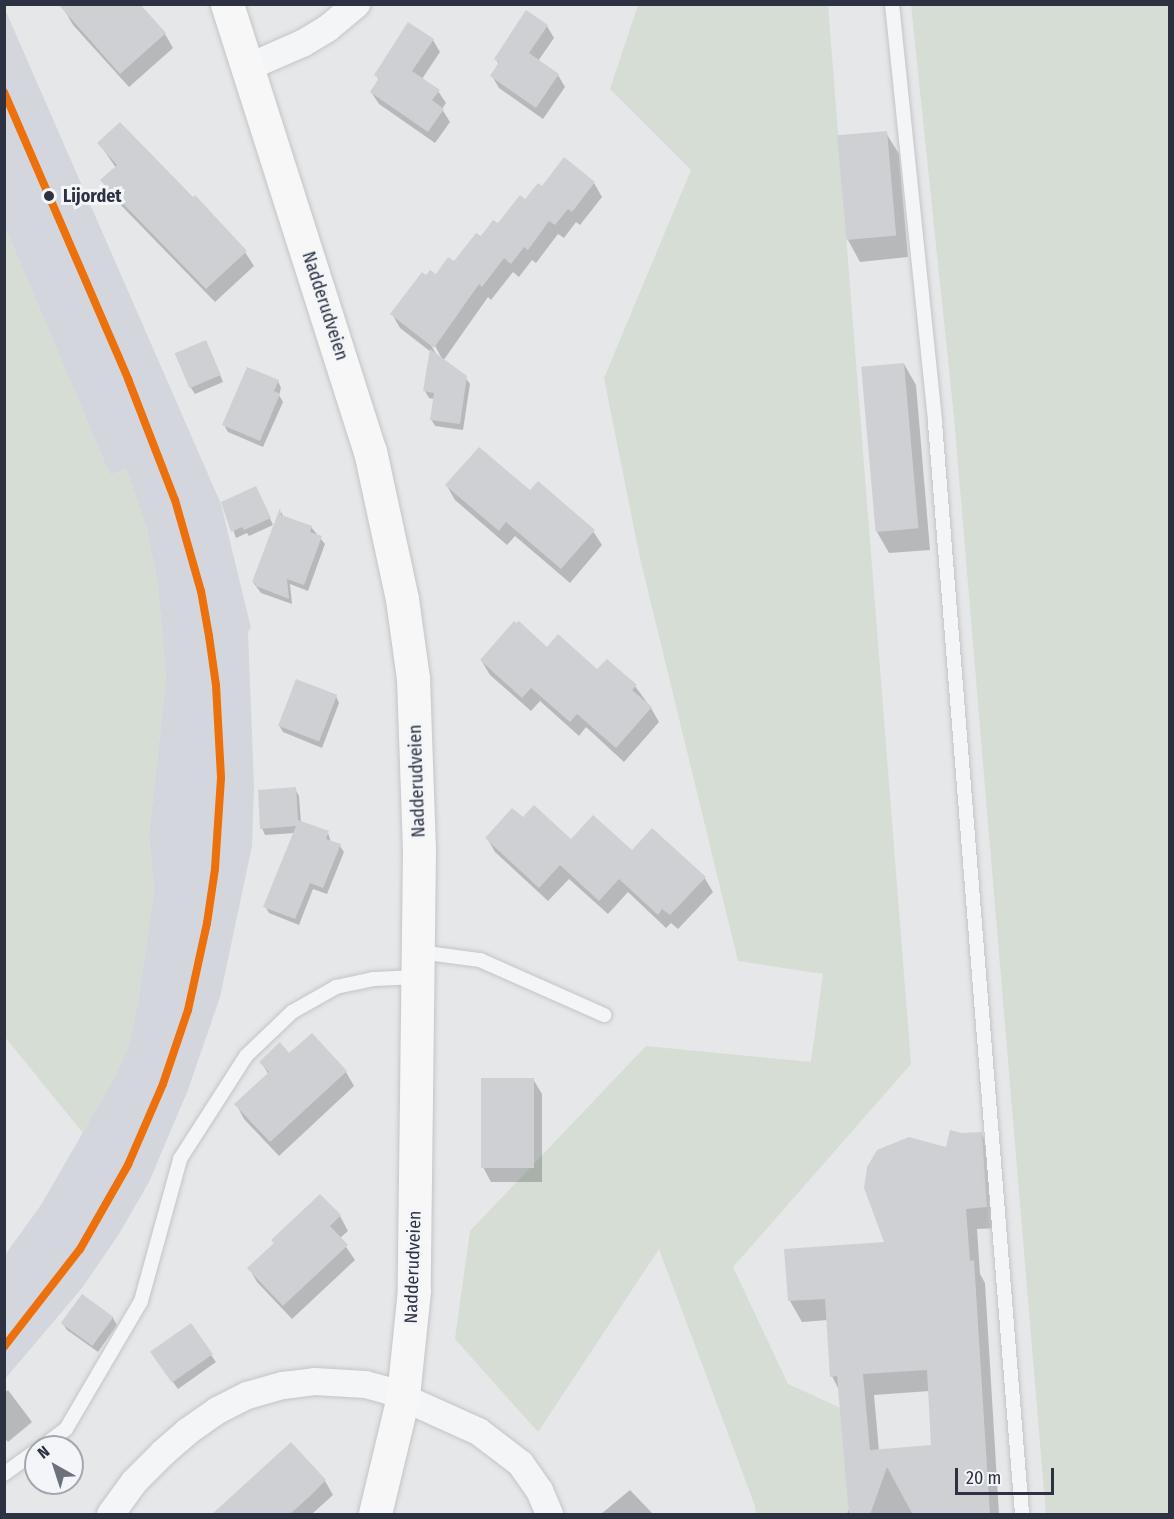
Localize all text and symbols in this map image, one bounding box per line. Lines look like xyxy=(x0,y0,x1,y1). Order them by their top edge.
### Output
place label: Lijordet xyxy=(63,185,122,207)
marker: Lijordet xyxy=(40,187,58,205)
street label: Nadderudveien xyxy=(297,249,353,363)
street label: Nadderudveien xyxy=(404,724,430,838)
street label: Nadderudveien xyxy=(400,1210,426,1324)
north arrow xyxy=(24,1435,84,1495)
text: N xyxy=(34,1442,53,1463)
scale bar xyxy=(958,1456,1057,1494)
text: 20 m xyxy=(966,1467,1001,1489)

